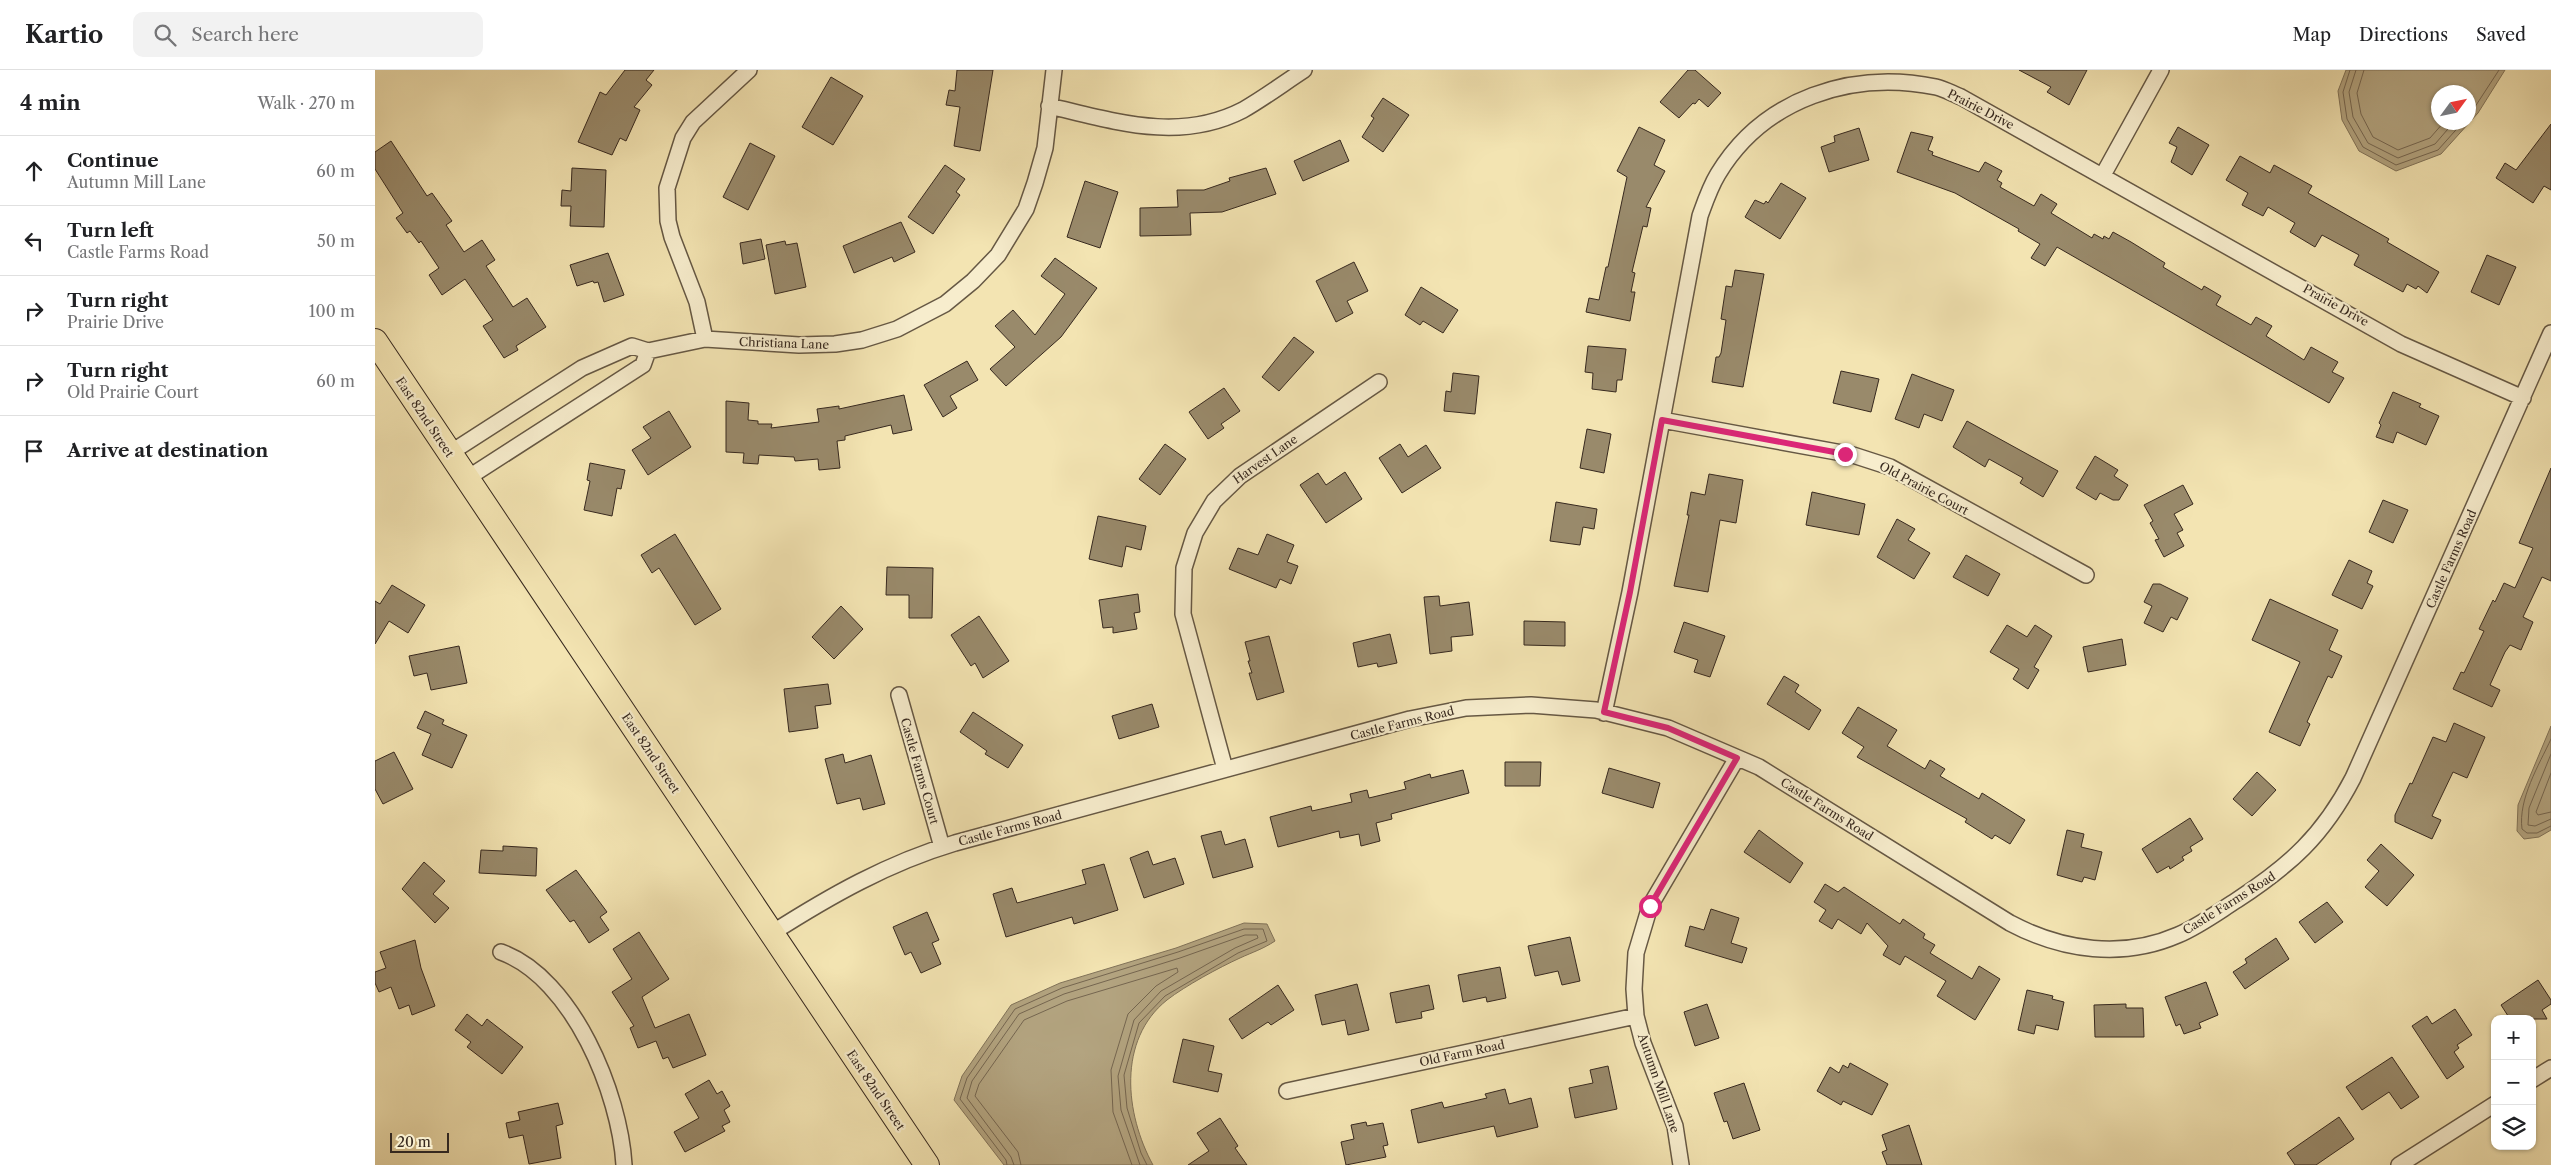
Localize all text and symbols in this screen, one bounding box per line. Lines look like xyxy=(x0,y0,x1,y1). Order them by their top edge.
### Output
search box xyxy=(133,12,483,57)
text: Kartio xyxy=(25,20,103,49)
icon: search xyxy=(151,21,179,49)
text: Search here xyxy=(191,23,299,46)
text: Map xyxy=(2292,24,2331,46)
text: Directions xyxy=(2359,24,2448,46)
text: Saved xyxy=(2476,24,2526,46)
north arrow xyxy=(2431,85,2476,130)
street label: Prairie Drive xyxy=(1945,86,2017,132)
text: 4 min xyxy=(20,90,81,115)
text: Walk · 270 m xyxy=(257,93,355,113)
text: Continue xyxy=(67,149,159,172)
icon: ahead xyxy=(20,157,48,185)
text: 60 m xyxy=(316,161,355,181)
text: Autumn Mill Lane xyxy=(67,172,206,192)
text: Turn left xyxy=(67,219,154,242)
icon: left xyxy=(20,227,48,255)
text: 50 m xyxy=(317,231,355,251)
text: Castle Farms Road xyxy=(67,242,209,262)
street label: Prairie Drive xyxy=(2301,281,2372,329)
text: Turn right xyxy=(67,289,168,312)
icon: right xyxy=(20,297,48,325)
text: 100 m xyxy=(309,301,355,321)
text: Prairie Drive xyxy=(67,312,164,332)
street label: Christiana Lane xyxy=(739,334,830,352)
text: Turn right xyxy=(67,359,168,382)
icon: right xyxy=(20,367,48,395)
text: 60 m xyxy=(316,371,355,391)
street label: East 82nd Street xyxy=(393,374,458,460)
text: Old Prairie Court xyxy=(67,382,199,402)
street label: Harvest Lane xyxy=(1230,431,1300,487)
icon: arrive xyxy=(20,437,48,465)
text: Arrive at destination xyxy=(67,439,268,462)
route end xyxy=(1834,443,1857,466)
street label: Old Prairie Court xyxy=(1877,458,1972,518)
street label: Castle Farms Road xyxy=(2422,507,2480,611)
street label: Castle Farms Road xyxy=(1349,703,1456,743)
street label: East 82nd Street xyxy=(619,710,684,796)
street label: Castle Farms Court xyxy=(898,716,943,827)
street label: Castle Farms Road xyxy=(1778,774,1877,844)
street label: Castle Farms Road xyxy=(957,807,1064,849)
street label: Castle Farms Road xyxy=(2180,868,2279,938)
route start xyxy=(1639,895,1662,918)
map controls xyxy=(2491,1015,2536,1150)
button: + xyxy=(2491,1015,2536,1060)
street label: Autumn Mill Lane xyxy=(1635,1030,1683,1135)
street label: Old Farm Road xyxy=(1418,1037,1507,1069)
street label: East 82nd Street xyxy=(844,1047,909,1133)
button: − xyxy=(2491,1060,2536,1105)
button: layers xyxy=(2491,1105,2536,1150)
scale bar xyxy=(390,1130,449,1153)
text: 20 m xyxy=(397,1133,431,1151)

